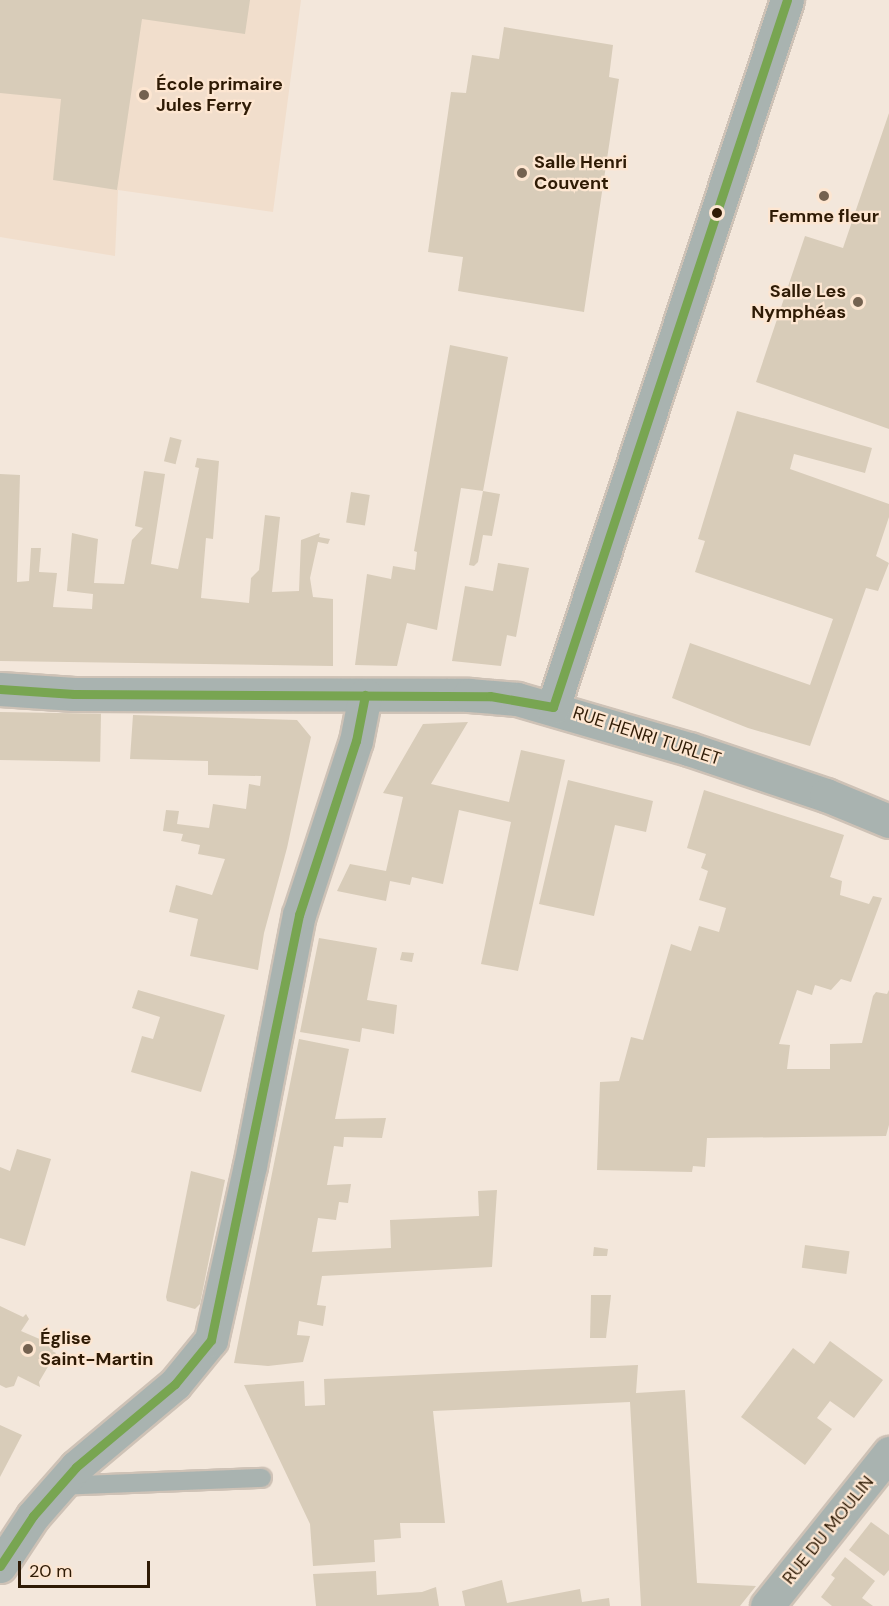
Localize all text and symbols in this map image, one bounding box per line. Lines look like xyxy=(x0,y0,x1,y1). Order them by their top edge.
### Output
place label: École primaire Jules Ferry xyxy=(156,74,283,116)
marker: École primaire Jules Ferry xyxy=(137,88,151,102)
place label: Salle Henri Couvent xyxy=(534,152,627,195)
marker: Salle Henri Couvent xyxy=(515,166,529,180)
marker: Femme fleur xyxy=(817,189,831,203)
place label: Femme fleur xyxy=(769,205,879,227)
unlabelled marker xyxy=(711,207,723,219)
place label: Salle Les Nymphéas xyxy=(751,281,846,324)
marker: Salle Les Nymphéas xyxy=(851,295,865,309)
street label: RUE HENRI TURLET xyxy=(570,702,724,770)
place label: Église Saint-Martin xyxy=(40,1328,153,1370)
marker: Église Saint-Martin xyxy=(21,1342,35,1356)
street label: RUE DU MOULIN xyxy=(778,1471,878,1589)
scale bar xyxy=(21,1549,153,1587)
text: 20 m xyxy=(29,1559,72,1583)

